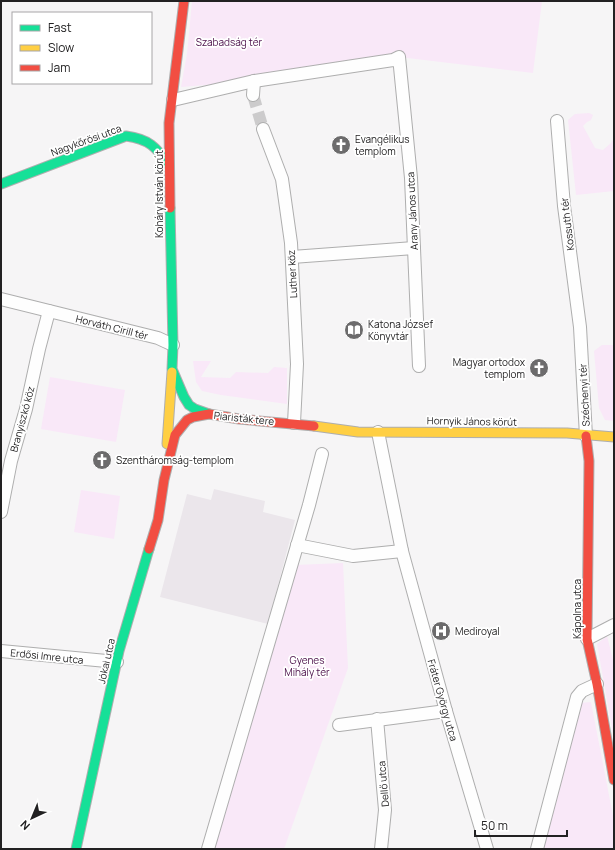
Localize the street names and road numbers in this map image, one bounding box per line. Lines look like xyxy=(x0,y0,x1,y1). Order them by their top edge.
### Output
street label: Nagykőrösi utca xyxy=(49,121,123,159)
street label: Koháry István körút xyxy=(152,150,166,238)
street label: Arany János utca xyxy=(403,172,421,250)
street label: Kossuth tér xyxy=(557,196,577,251)
street label: Luther köz xyxy=(284,250,300,298)
street label: Horváth Cirill tér xyxy=(74,311,150,343)
street label: Széchenyi tér xyxy=(575,363,593,427)
street label: Branyiszkó köz xyxy=(6,385,38,453)
street label: Piaristák tere xyxy=(213,408,275,428)
street label: Hornyik János körút xyxy=(427,413,517,429)
street label: Kápolna utca xyxy=(570,579,584,639)
street label: Jókai utca xyxy=(94,637,118,685)
street label: Erdősi Imre utca xyxy=(10,645,84,667)
street label: Fráter György utca xyxy=(425,657,461,743)
street label: Dellő utca xyxy=(374,761,392,807)

